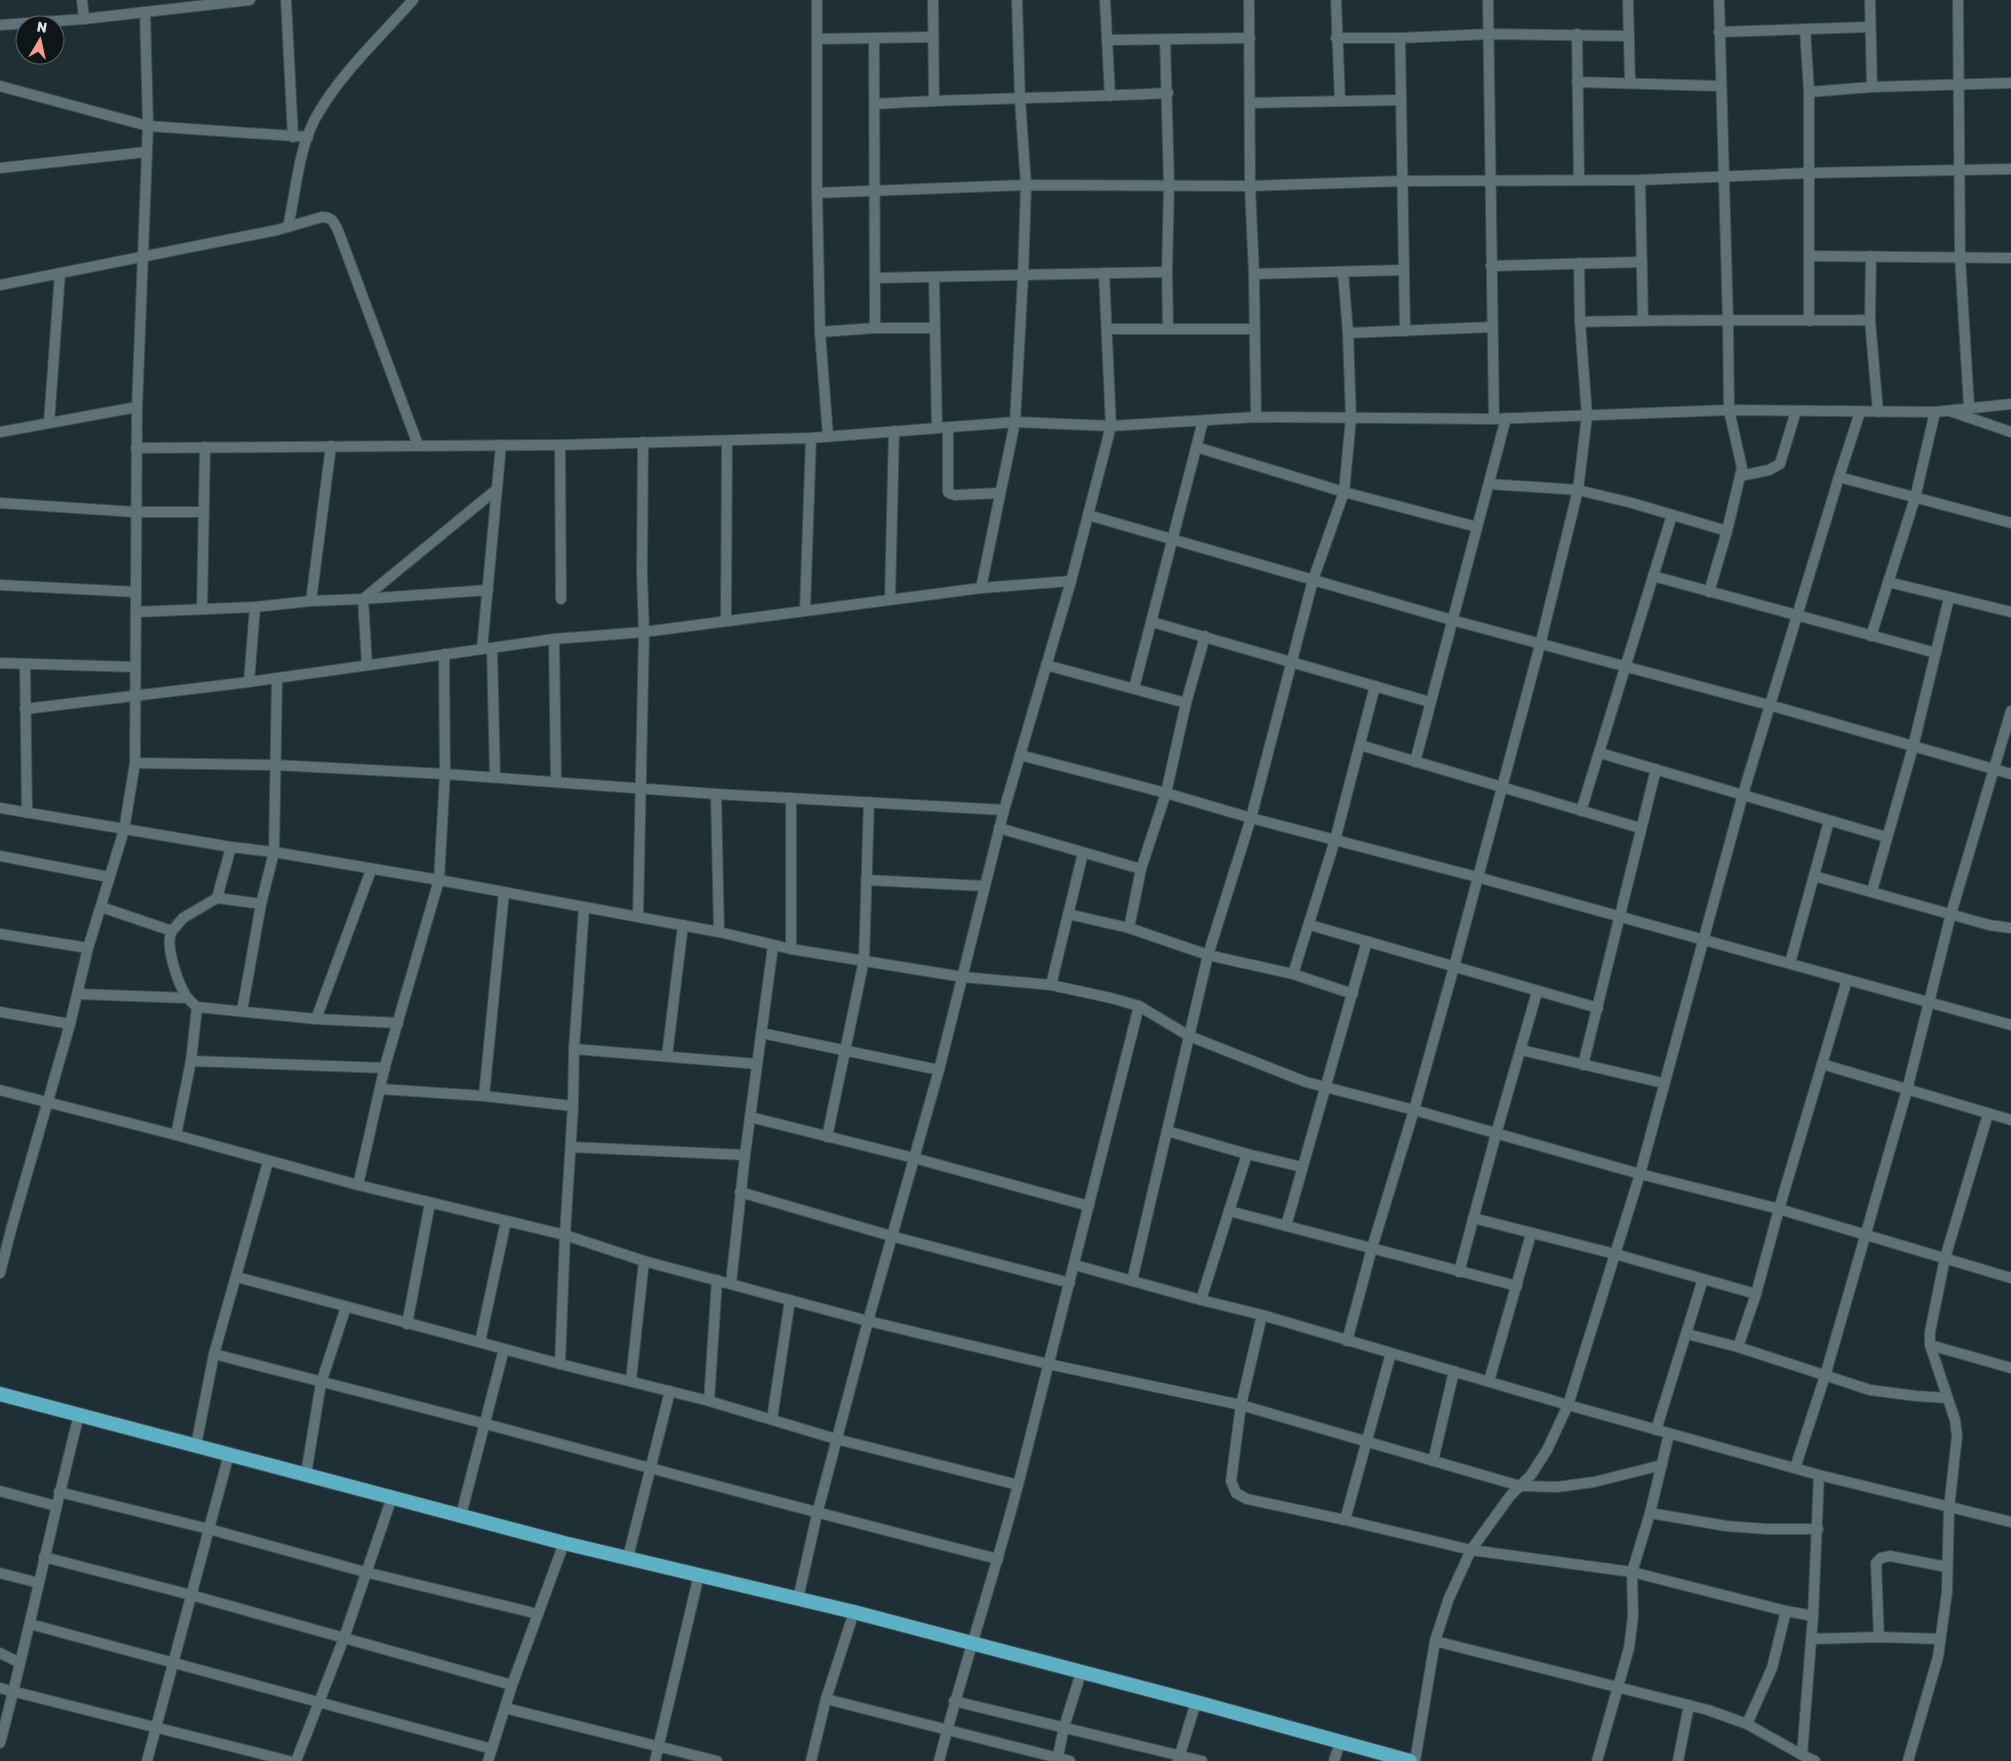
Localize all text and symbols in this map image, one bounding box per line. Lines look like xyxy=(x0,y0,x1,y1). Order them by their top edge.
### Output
north arrow xyxy=(15,15,65,65)
text: N xyxy=(36,18,48,37)

